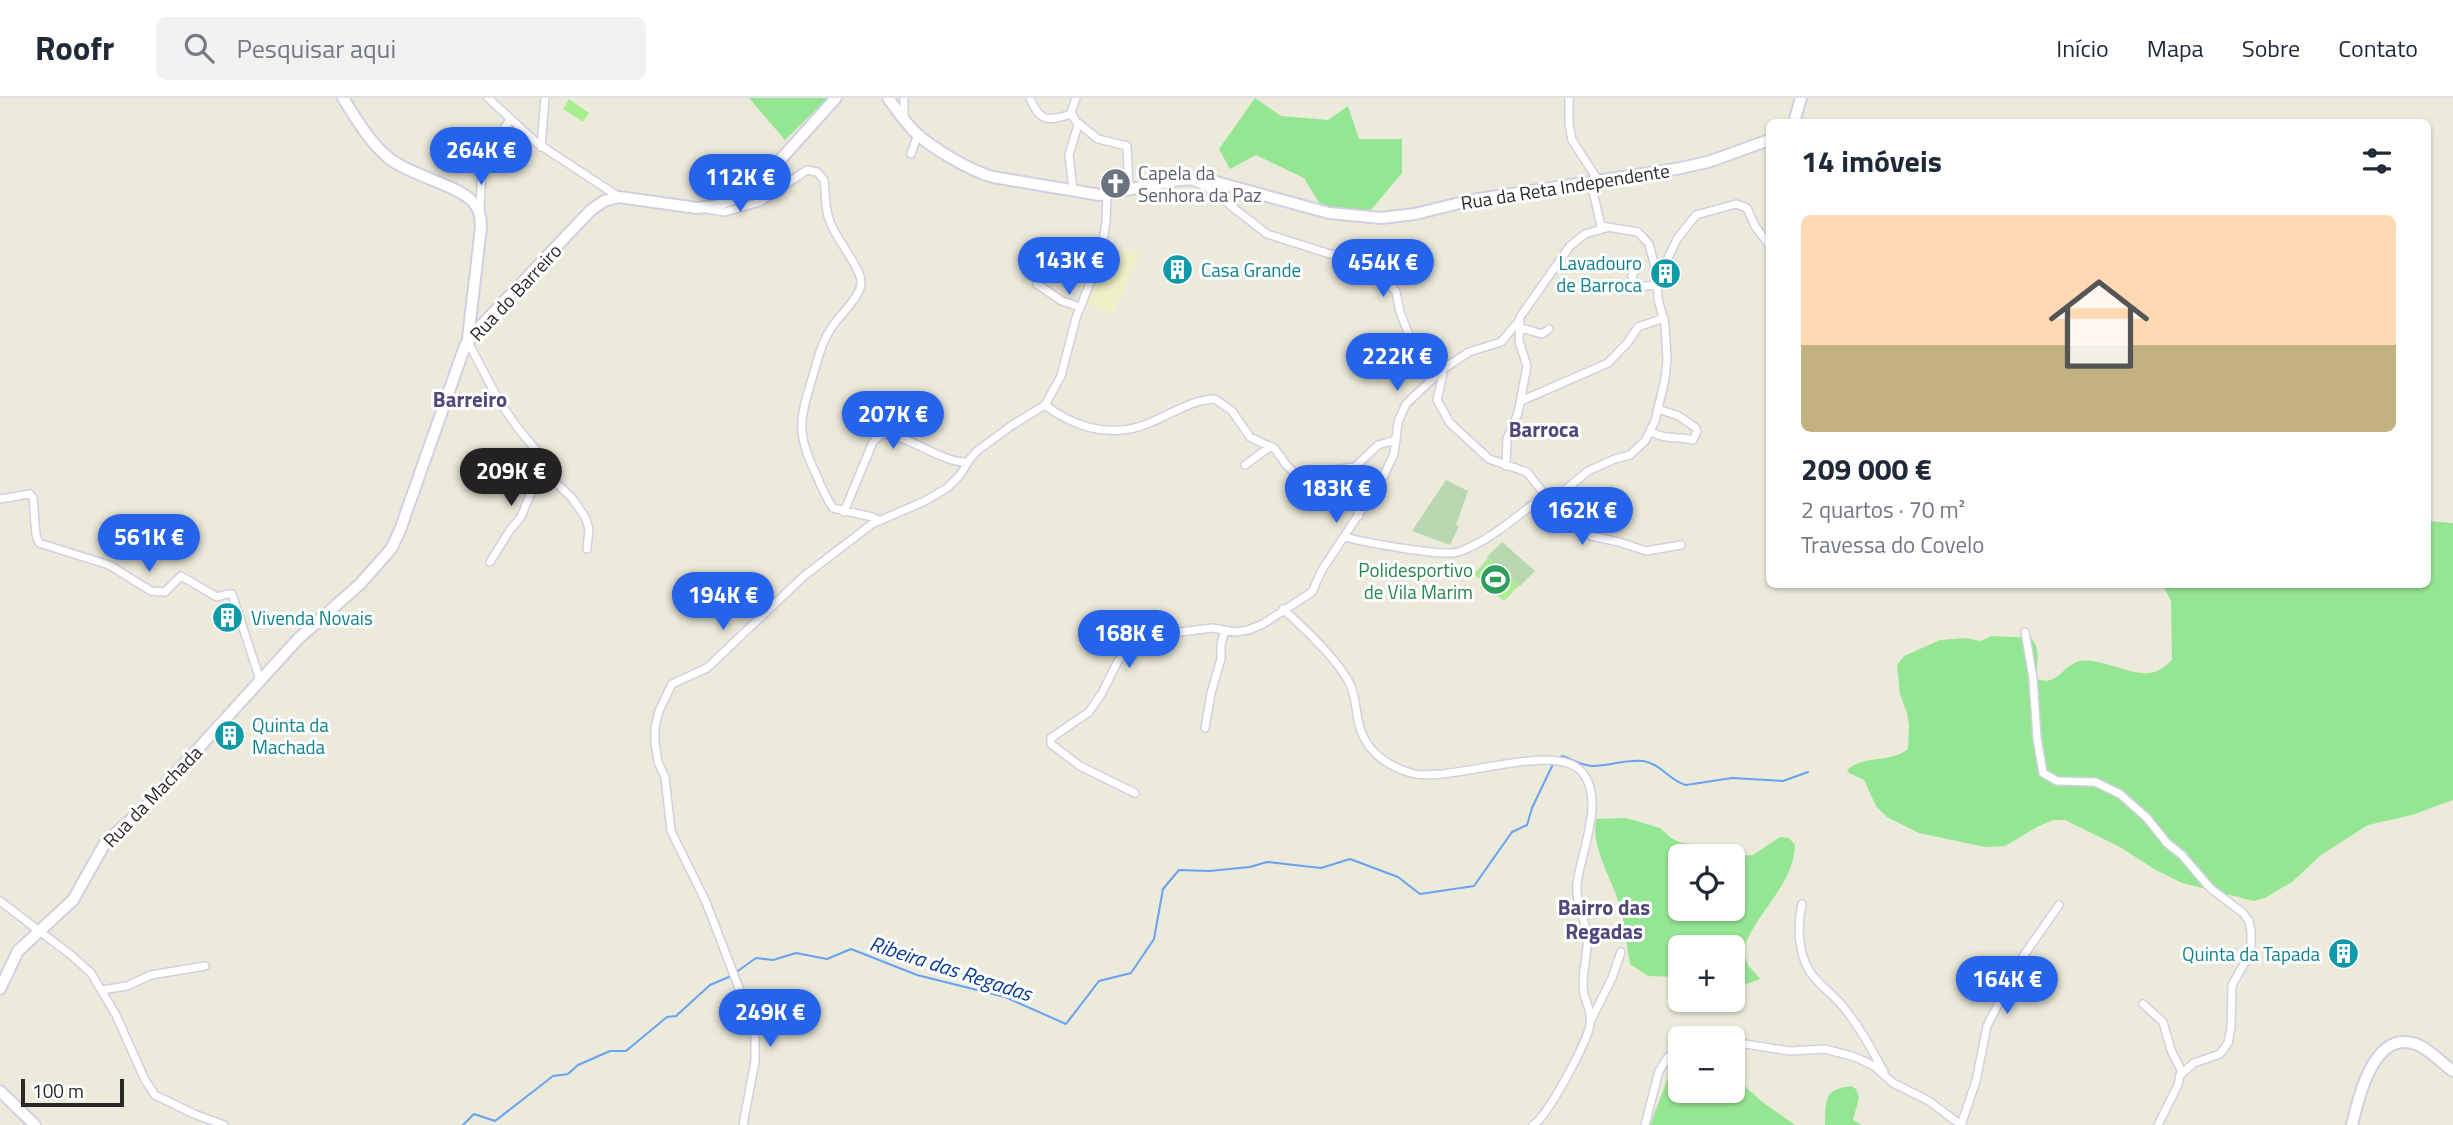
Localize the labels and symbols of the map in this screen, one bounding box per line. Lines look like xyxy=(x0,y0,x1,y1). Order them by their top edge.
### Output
pin: 264K € xyxy=(424,127,538,187)
pin: 112K € xyxy=(683,155,797,214)
street label: Rua da Reta Independente xyxy=(1459,155,1671,217)
place label: Capela da Senhora da Paz xyxy=(1138,158,1262,209)
church icon: Capela da Senhora da Paz xyxy=(1098,166,1132,200)
street label: Rua do Barreiro xyxy=(462,237,568,347)
pin: 143K € xyxy=(1012,238,1126,297)
pin: 454K € xyxy=(1326,240,1440,299)
place label: Lavadouro de Barroca xyxy=(1556,248,1642,299)
building icon: Casa Grande xyxy=(1161,252,1195,286)
place label: Casa Grande xyxy=(1201,255,1301,284)
building icon: Lavadouro de Barroca xyxy=(1648,256,1682,290)
pin: 222K € xyxy=(1340,334,1454,393)
district label: Barreiro xyxy=(433,383,507,415)
pin: 207K € xyxy=(836,392,950,451)
district label: Barroca xyxy=(1509,413,1579,445)
pin: 209K € xyxy=(454,448,568,508)
pin: 183K € xyxy=(1279,466,1393,525)
pin: 162K € xyxy=(1525,488,1639,547)
pin: 561K € xyxy=(92,514,206,574)
place label: Polidesportivo de Vila Marim xyxy=(1358,555,1473,606)
sports icon: Polidesportivo de Vila Marim xyxy=(1479,563,1513,597)
pin: 194K € xyxy=(666,573,780,632)
building icon: Vivenda Novais xyxy=(211,600,245,634)
place label: Vivenda Novais xyxy=(251,603,373,632)
pin: 168K € xyxy=(1072,610,1186,670)
place label: Quinta da Machada xyxy=(252,710,329,761)
building icon: Quinta da Machada xyxy=(212,718,246,752)
street label: Rua da Machada xyxy=(96,738,209,854)
district label: Bairro das Regadas xyxy=(1558,891,1650,947)
water label: Ribeira das Regadas xyxy=(866,927,1038,1010)
building icon: Quinta da Tapada xyxy=(2326,936,2360,970)
place label: Quinta da Tapada xyxy=(2182,939,2320,968)
pin: 164K € xyxy=(1950,956,2064,1016)
pin: 249K € xyxy=(713,990,827,1049)
scale bar xyxy=(21,1076,124,1108)

